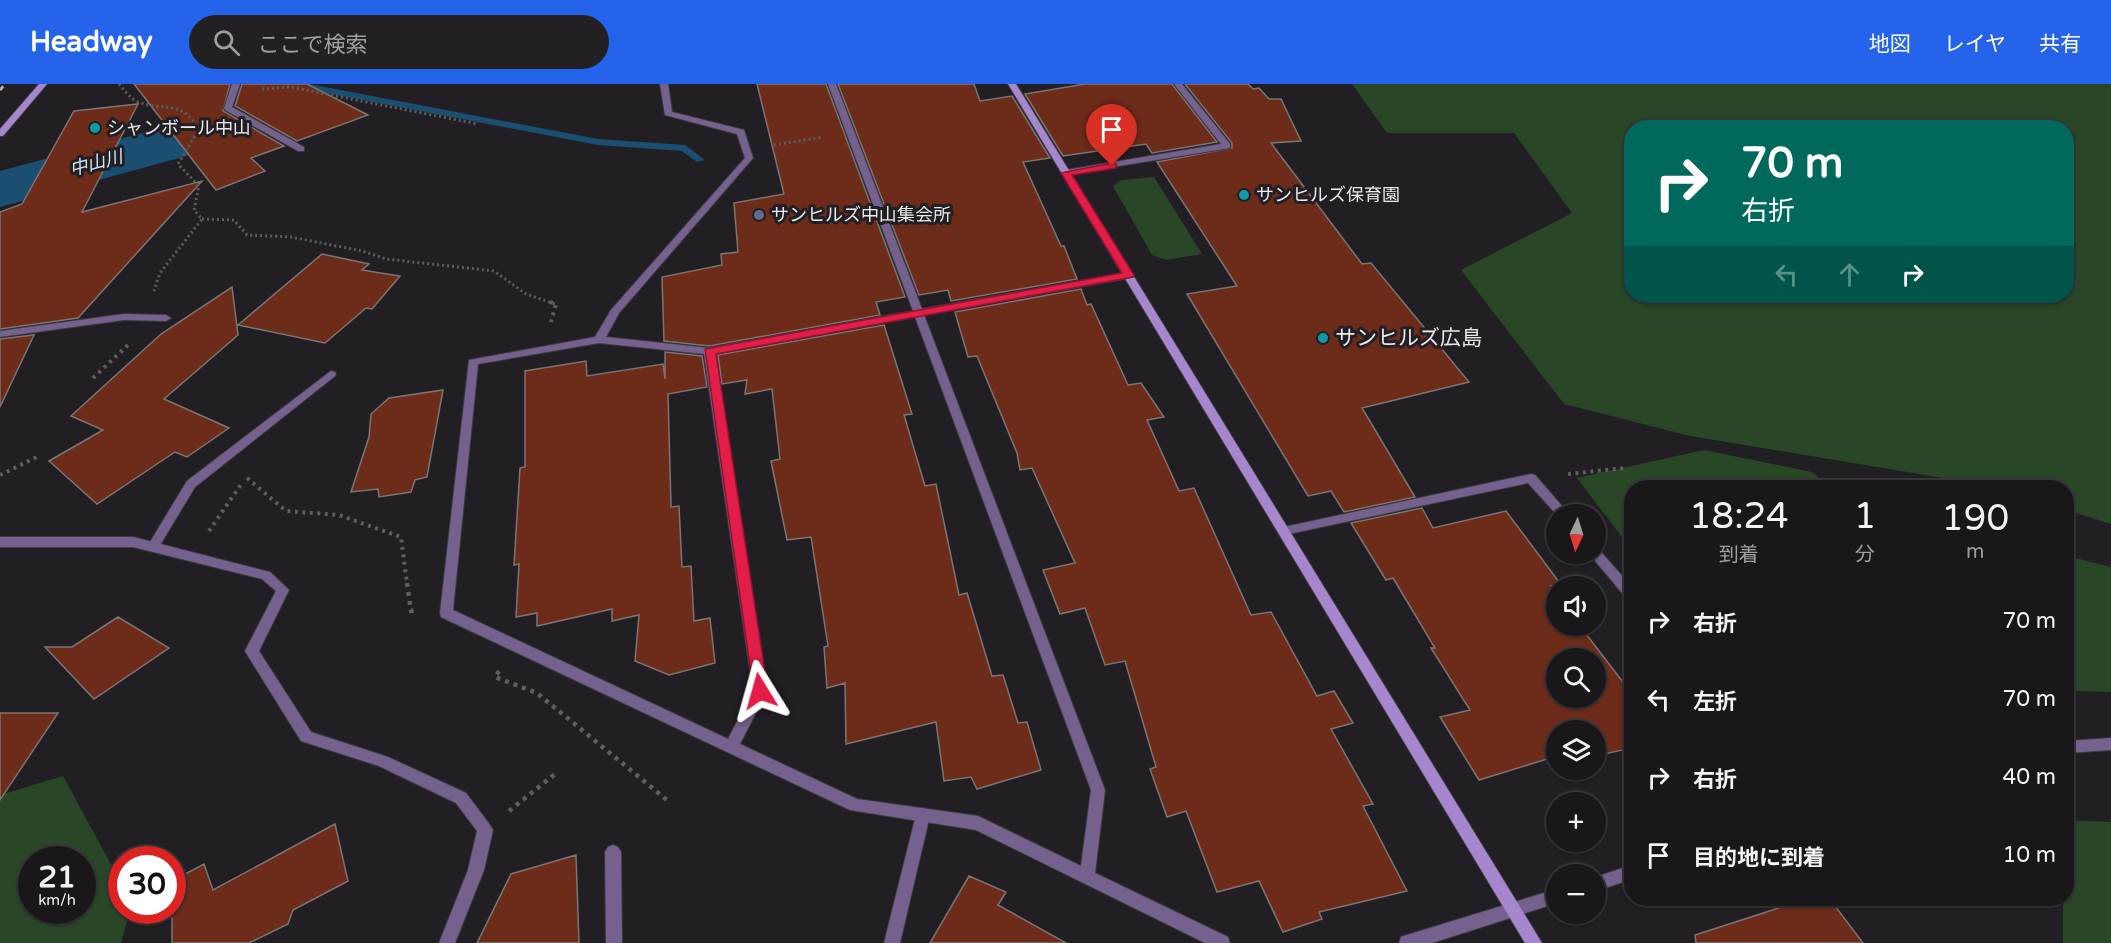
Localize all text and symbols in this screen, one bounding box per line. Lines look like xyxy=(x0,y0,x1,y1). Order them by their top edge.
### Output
search box xyxy=(189,15,609,69)
text: Headway xyxy=(30,25,153,59)
icon: search xyxy=(210,26,243,59)
text: ここで検索 xyxy=(258,32,368,58)
text: 地図 xyxy=(1869,32,1911,57)
text: レイヤ xyxy=(1944,32,2006,57)
text: 共有 xyxy=(2039,32,2081,57)
pin xyxy=(1086,104,1137,166)
icon: arrive xyxy=(1095,113,1128,146)
place label: シャンボール中山 xyxy=(107,117,251,139)
marker: シャンボール中山 xyxy=(88,121,102,135)
text: 70 m xyxy=(1741,138,1843,189)
icon: right xyxy=(1642,144,1720,222)
water label: 中山川 xyxy=(67,145,127,181)
place label: サンヒルズ保育園 xyxy=(1256,184,1400,206)
marker: サンヒルズ保育園 xyxy=(1237,188,1251,202)
text: 右折 xyxy=(1741,195,1795,228)
place label: サンヒルズ中山集会所 xyxy=(771,204,951,226)
marker: サンヒルズ中山集会所 xyxy=(752,208,766,222)
icon: left xyxy=(1770,258,1803,291)
icon: ahead xyxy=(1833,258,1866,291)
icon: right xyxy=(1896,258,1929,291)
place label: サンヒルズ広島 xyxy=(1335,326,1482,351)
marker: サンヒルズ広島 xyxy=(1316,331,1330,345)
text: 18:24 xyxy=(1689,495,1789,538)
text: 1 xyxy=(1854,495,1876,538)
text: 190 xyxy=(1941,497,2009,540)
north arrow xyxy=(1546,504,1606,564)
map controls xyxy=(1546,504,1606,924)
text: m xyxy=(1966,540,1984,564)
text: 到着 xyxy=(1719,543,1759,567)
text: 分 xyxy=(1855,543,1875,567)
button: sound xyxy=(1546,576,1606,636)
icon: right xyxy=(1642,605,1675,638)
text: 70 m xyxy=(2002,608,2056,634)
text: 右折 xyxy=(1693,611,1737,637)
button: search xyxy=(1546,648,1606,708)
position arrow xyxy=(728,659,792,723)
icon: left xyxy=(1642,683,1675,716)
text: 70 m xyxy=(2002,686,2056,712)
text: 左折 xyxy=(1693,689,1737,715)
button: layers xyxy=(1546,720,1606,780)
icon: right xyxy=(1642,761,1675,794)
text: 40 m xyxy=(2002,764,2056,790)
text: 右折 xyxy=(1693,767,1737,793)
button: + xyxy=(1546,792,1606,852)
icon: arrive xyxy=(1642,839,1675,872)
text: 10 m xyxy=(2002,842,2056,868)
text: 目的地に到着 xyxy=(1693,845,1825,871)
speed limit sign: 30 xyxy=(108,846,186,924)
text: 21 xyxy=(38,859,76,896)
button: − xyxy=(1546,864,1606,924)
text: km/h xyxy=(38,891,76,909)

